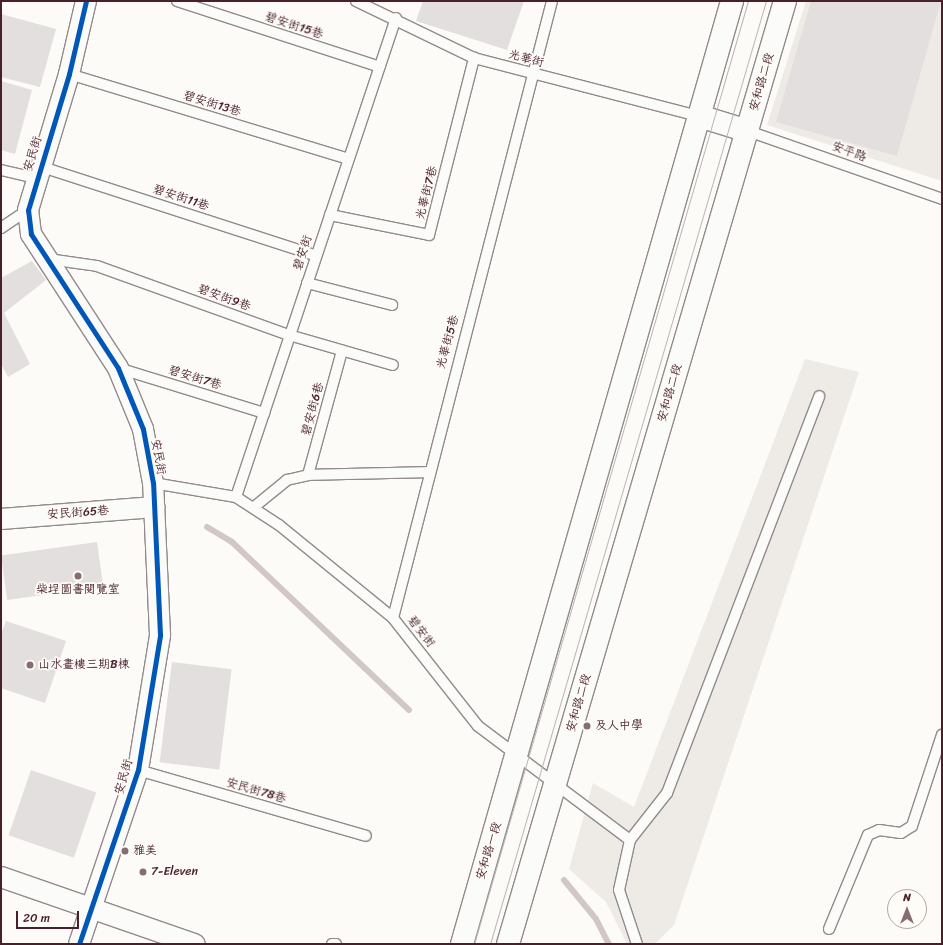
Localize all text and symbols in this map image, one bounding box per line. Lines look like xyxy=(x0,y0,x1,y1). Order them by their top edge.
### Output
street label: 碧安街15巷 xyxy=(263,10,325,42)
street label: 光華街 xyxy=(507,47,545,71)
street label: 安和路二段 xyxy=(747,51,777,113)
street label: 碧安街13巷 xyxy=(181,88,243,120)
street label: 安民街 xyxy=(21,135,45,173)
street label: 安平路 xyxy=(830,139,868,165)
street label: 光華街7巷 xyxy=(413,165,441,221)
street label: 碧安街11巷 xyxy=(151,182,211,214)
street label: 碧安街 xyxy=(291,234,315,272)
street label: 碧安街9巷 xyxy=(196,282,252,314)
street label: 光華街5巷 xyxy=(434,313,462,371)
street label: 安和路二段 xyxy=(655,362,685,424)
street label: 碧安街7巷 xyxy=(167,363,223,393)
street label: 碧安街6巷 xyxy=(299,381,327,437)
street label: 安民街 xyxy=(148,438,168,476)
street label: 安民街65巷 xyxy=(46,504,110,522)
marker: 柴埕圖書閱覽室 xyxy=(73,571,83,581)
place label: 柴埕圖書閱覽室 xyxy=(36,583,120,597)
street label: 碧安街 xyxy=(404,613,438,651)
place label: 山水畫樓三期B棟 xyxy=(38,658,130,672)
marker: 山水畫樓三期B棟 xyxy=(25,660,35,670)
street label: 安和路二段 xyxy=(564,672,594,734)
place label: 及人中學 xyxy=(595,719,643,733)
marker: 及人中學 xyxy=(582,721,592,731)
street label: 安民街 xyxy=(112,758,136,796)
street label: 安民街78巷 xyxy=(224,776,288,806)
street label: 安和路一段 xyxy=(473,820,505,882)
place label: 雅美 xyxy=(133,844,157,858)
marker: 雅美 xyxy=(120,846,130,856)
place label: 7-Eleven xyxy=(151,865,198,879)
marker: 7-Eleven xyxy=(138,867,148,877)
text: N xyxy=(903,888,911,907)
north arrow xyxy=(887,889,927,929)
scale bar xyxy=(18,903,81,929)
text: 20 m xyxy=(23,907,50,929)

